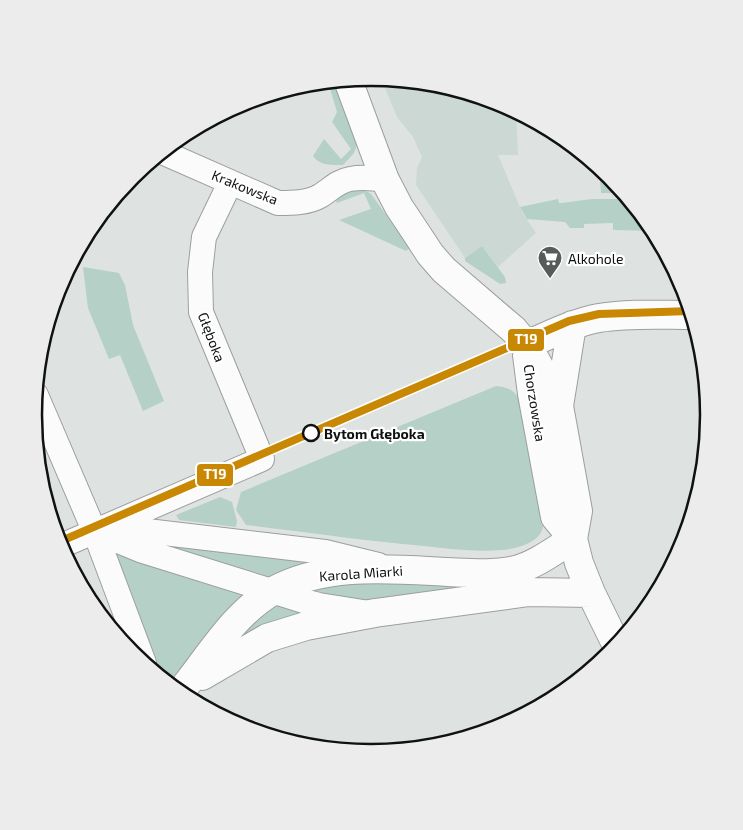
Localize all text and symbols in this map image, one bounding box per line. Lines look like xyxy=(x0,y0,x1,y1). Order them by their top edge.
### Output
street label: Krakowska xyxy=(209,166,281,208)
supermarket icon: Alkohole xyxy=(537,245,563,279)
place label: Alkohole xyxy=(568,250,624,267)
street label: Głęboka xyxy=(195,310,229,364)
line badge: T19 xyxy=(507,328,545,352)
text: T19 xyxy=(515,330,537,347)
street label: Chorzowska xyxy=(520,363,550,443)
marker: Bytom Głęboka xyxy=(302,424,320,442)
place label: Bytom Głęboka xyxy=(324,425,425,442)
line badge: T19 xyxy=(196,463,234,487)
text: T19 xyxy=(204,465,226,482)
street label: Karola Miarki xyxy=(319,562,403,584)

